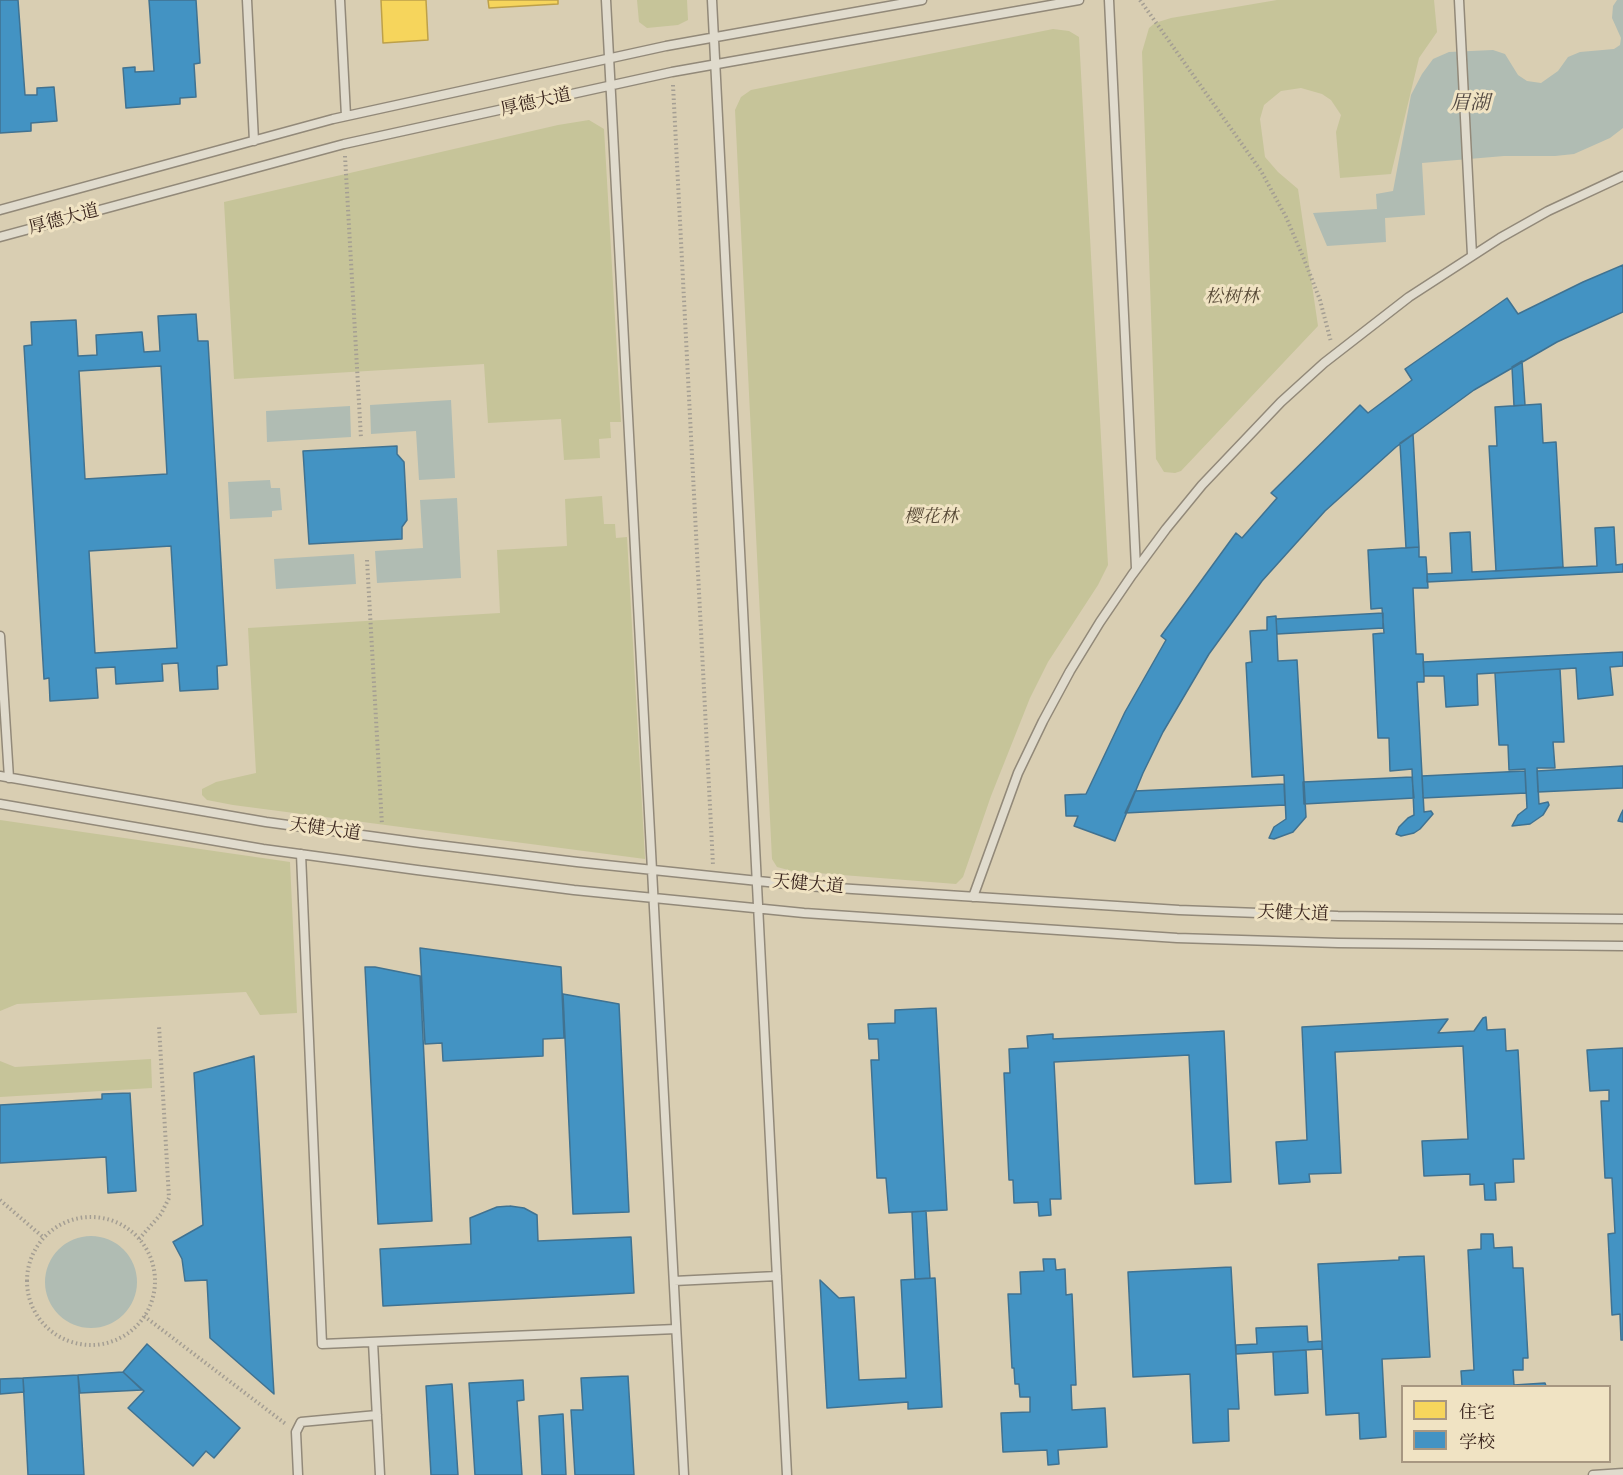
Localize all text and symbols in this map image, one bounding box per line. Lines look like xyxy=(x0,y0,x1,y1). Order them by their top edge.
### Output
street label: 厚德大道 xyxy=(498,84,574,122)
water label: 眉湖 xyxy=(1450,92,1490,116)
street label: 厚德大道 xyxy=(26,200,102,240)
park label: 松树林 xyxy=(1205,287,1259,309)
park label: 樱花林 xyxy=(904,507,958,529)
street label: 天健大道 xyxy=(288,814,362,846)
street label: 天健大道 xyxy=(771,871,845,899)
street label: 天健大道 xyxy=(1257,902,1329,926)
legend xyxy=(1401,1385,1611,1463)
text: 住宅 xyxy=(1459,1401,1495,1424)
text: 学校 xyxy=(1459,1431,1495,1454)

